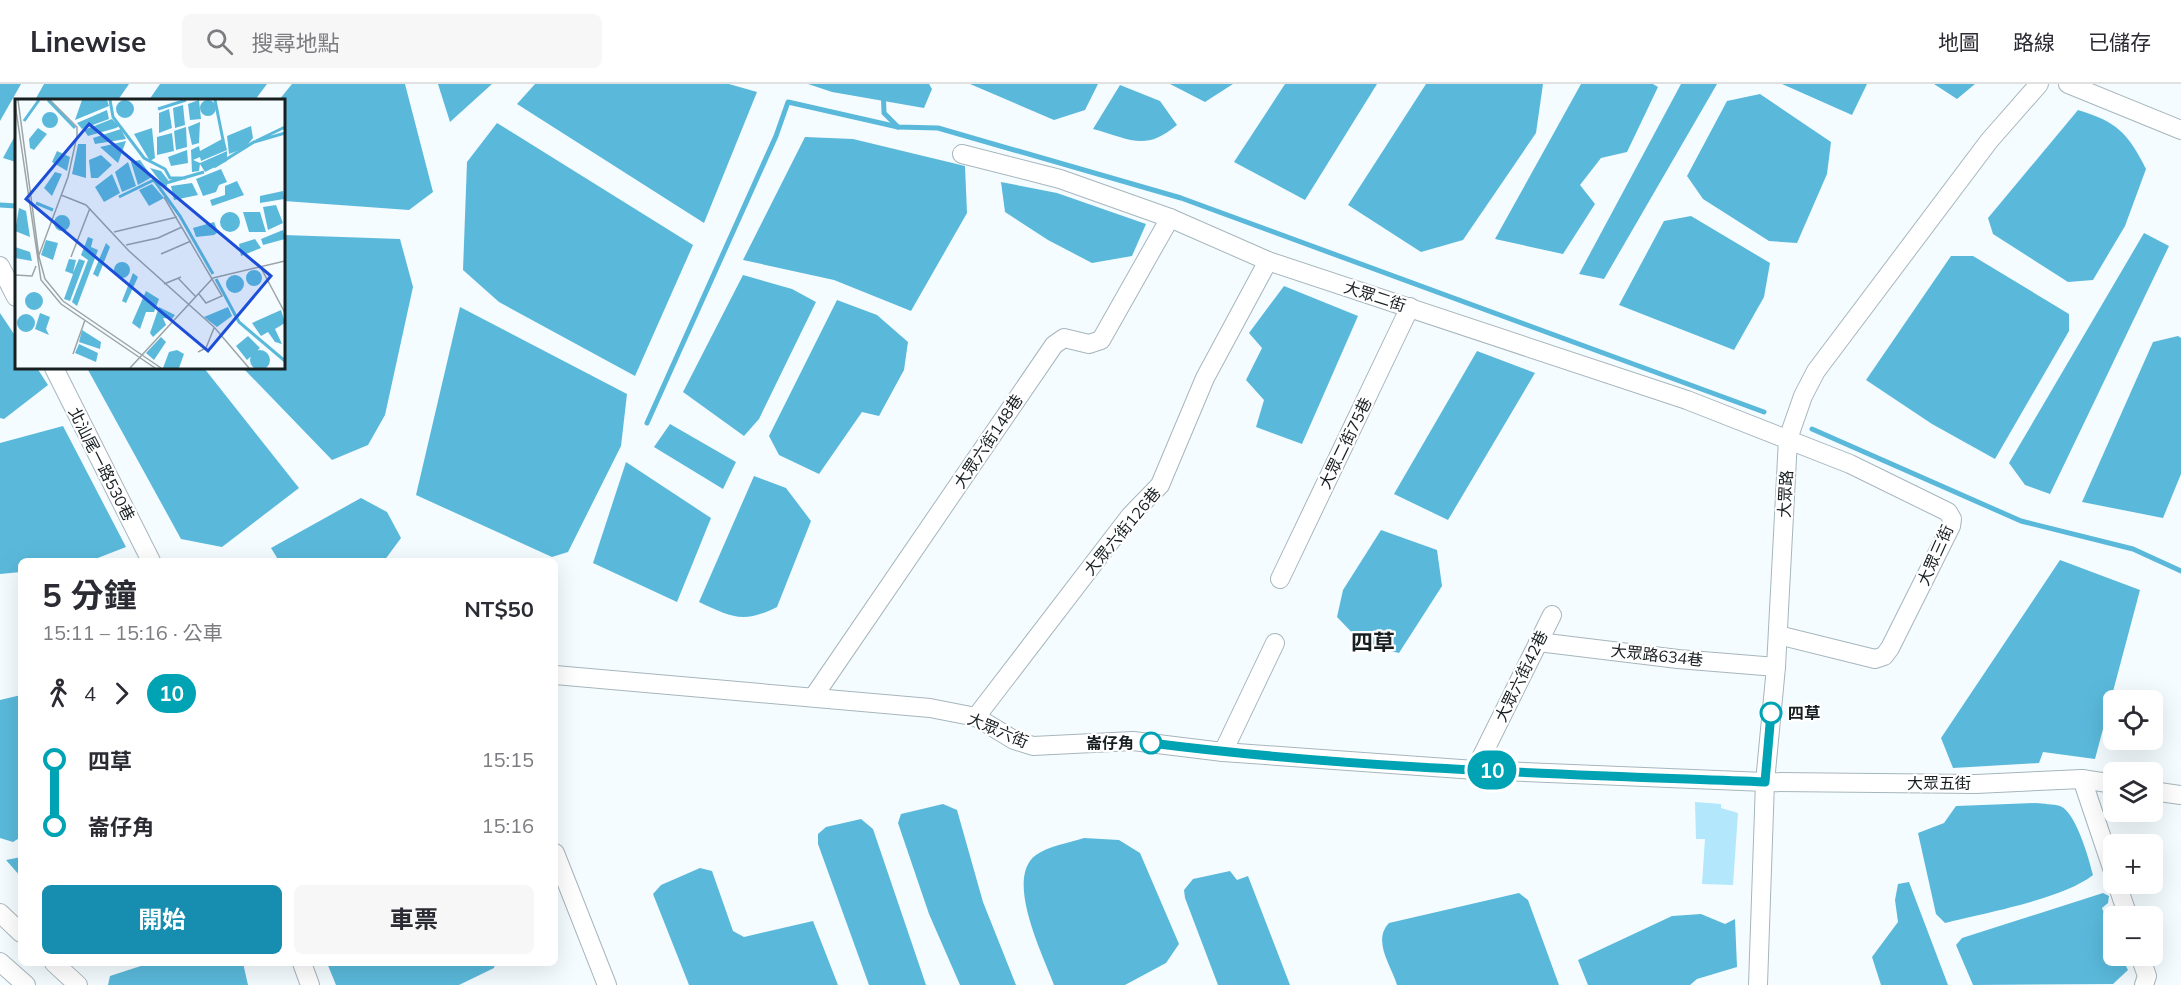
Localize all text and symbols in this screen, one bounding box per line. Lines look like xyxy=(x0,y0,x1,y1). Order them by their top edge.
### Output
search box xyxy=(182,14,602,68)
text: Linewise xyxy=(30,24,146,59)
icon: search xyxy=(203,25,236,58)
text: 搜尋地點 xyxy=(251,29,339,57)
text: 地圖 xyxy=(1938,29,1980,55)
text: 路線 xyxy=(2013,29,2055,55)
text: 已儲存 xyxy=(2088,29,2151,55)
inset map xyxy=(15,99,285,369)
street label: 大眾二街 xyxy=(1341,277,1409,315)
street label: 大眾六街148巷 xyxy=(949,390,1027,492)
street label: 大眾二街75巷 xyxy=(1314,394,1376,492)
street label: 北汕尾一路530巷 xyxy=(65,404,139,524)
street label: 大眾路 xyxy=(1774,470,1796,518)
street label: 大眾六街126巷 xyxy=(1079,483,1165,579)
street label: 大眾三街 xyxy=(1913,522,1957,588)
text: 5 分鐘 xyxy=(42,574,137,615)
text: NT$50 xyxy=(464,595,534,623)
text: 15:11 – 15:16 · 公車 xyxy=(42,620,223,645)
street label: 大眾六街42巷 xyxy=(1490,627,1552,725)
district label: 四草 xyxy=(1351,628,1395,656)
street label: 大眾路634巷 xyxy=(1610,640,1704,670)
icon: walk xyxy=(42,677,75,710)
icon: forward xyxy=(105,677,138,710)
text: 10 xyxy=(159,680,184,706)
text: 4 xyxy=(84,681,96,706)
map controls xyxy=(2103,690,2163,966)
button: locate xyxy=(2103,690,2163,750)
marker: 四草 xyxy=(1760,702,1782,724)
place label: 四草 xyxy=(1788,703,1820,723)
street label: 大眾六街 xyxy=(965,708,1031,752)
marker: 崙仔角 xyxy=(1140,732,1162,754)
place label: 崙仔角 xyxy=(1086,733,1134,753)
text: 四草 xyxy=(88,747,132,775)
text: 15:15 xyxy=(481,747,534,772)
line badge: 10 xyxy=(1465,750,1519,790)
text: 10 xyxy=(1479,757,1505,783)
button: layers xyxy=(2103,762,2163,822)
street label: 大眾五街 xyxy=(1907,773,1971,793)
text: 崙仔角 xyxy=(88,813,154,841)
text: 15:16 xyxy=(481,813,534,838)
button: + xyxy=(2103,834,2163,894)
button: 開始 xyxy=(42,885,282,954)
button: 車票 xyxy=(294,885,534,954)
button: − xyxy=(2103,906,2163,966)

